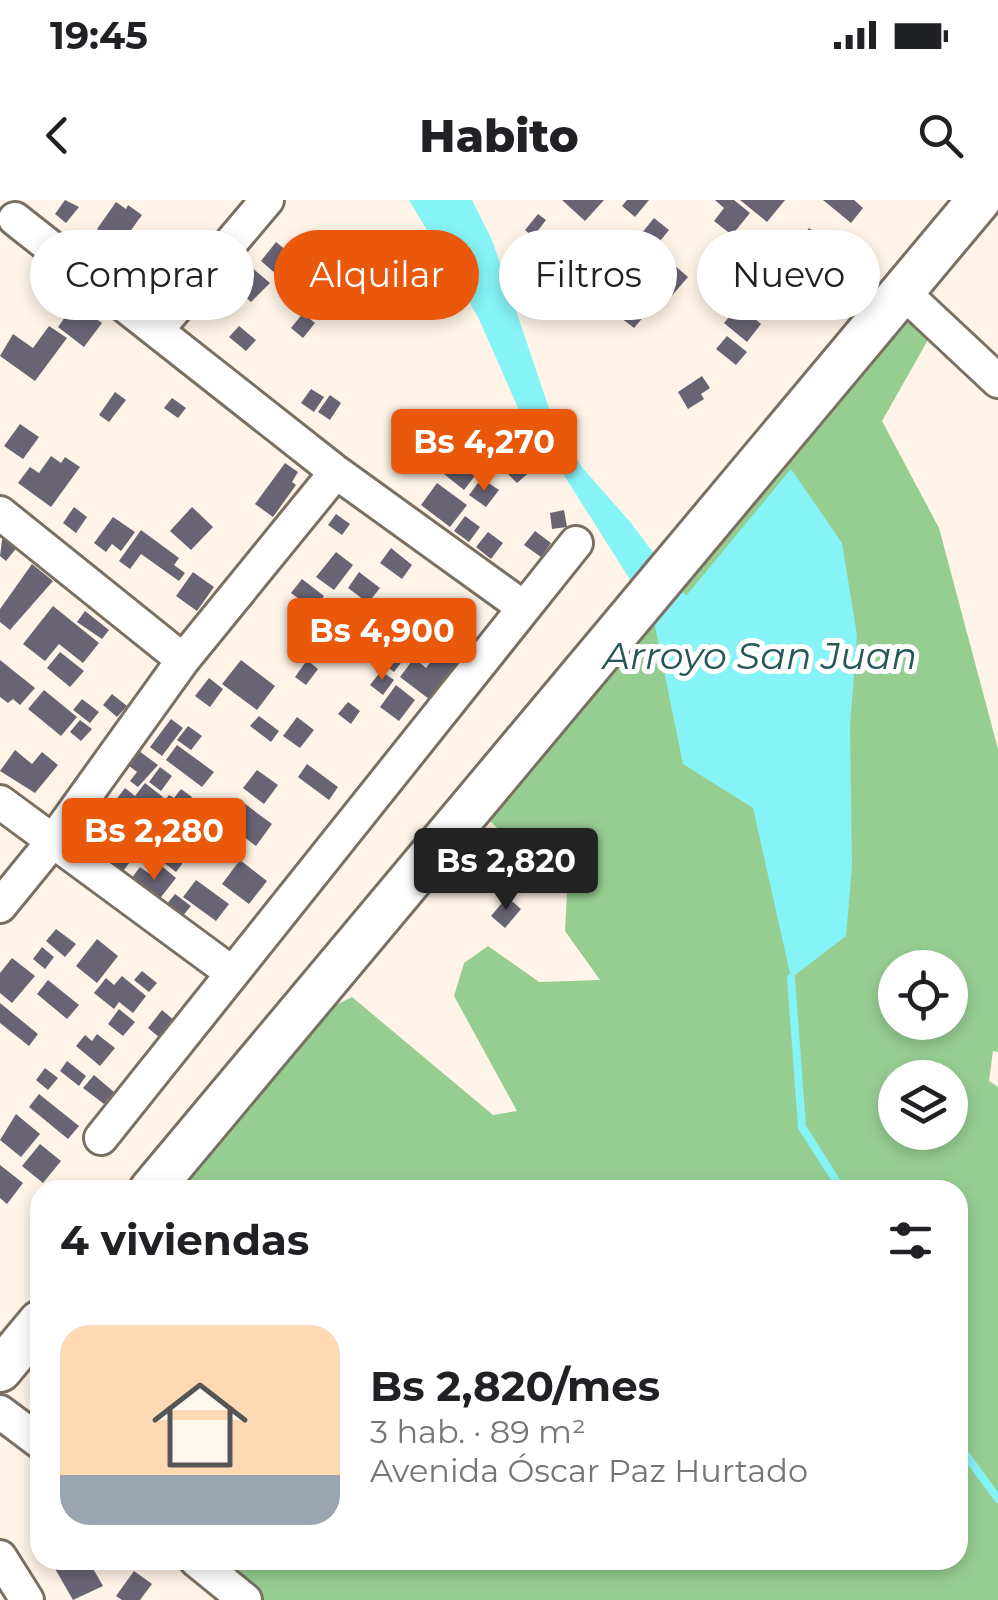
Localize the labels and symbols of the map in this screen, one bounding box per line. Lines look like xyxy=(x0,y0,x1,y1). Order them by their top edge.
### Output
pin: Bs 4,270 xyxy=(381,409,587,494)
pin: Bs 4,900 xyxy=(279,598,485,683)
water label: Arroyo San Juan xyxy=(601,632,917,679)
pin: Bs 2,280 xyxy=(51,798,257,883)
pin: Bs 2,820 xyxy=(403,828,609,913)

